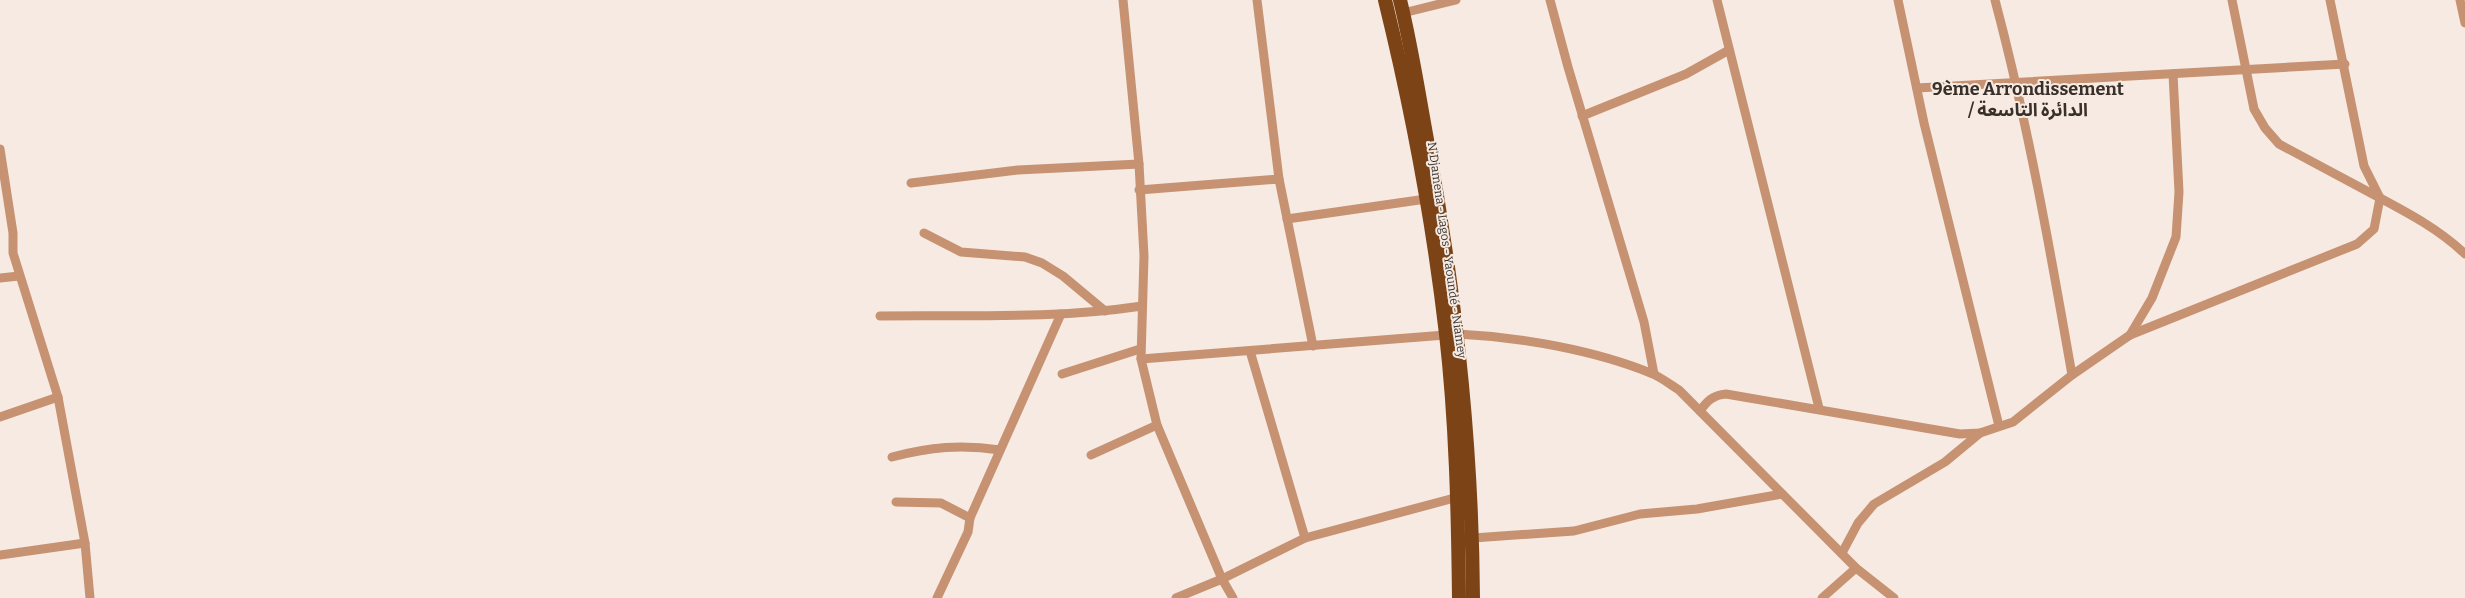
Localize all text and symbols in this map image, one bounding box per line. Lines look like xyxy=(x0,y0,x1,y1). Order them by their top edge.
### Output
district label: 9ème Arrondissement / الدائرة التاسعة xyxy=(1932,78,2124,121)
street label: N'Djamena - Lagos - Yaoundé - Niamey xyxy=(1425,141,1469,360)

